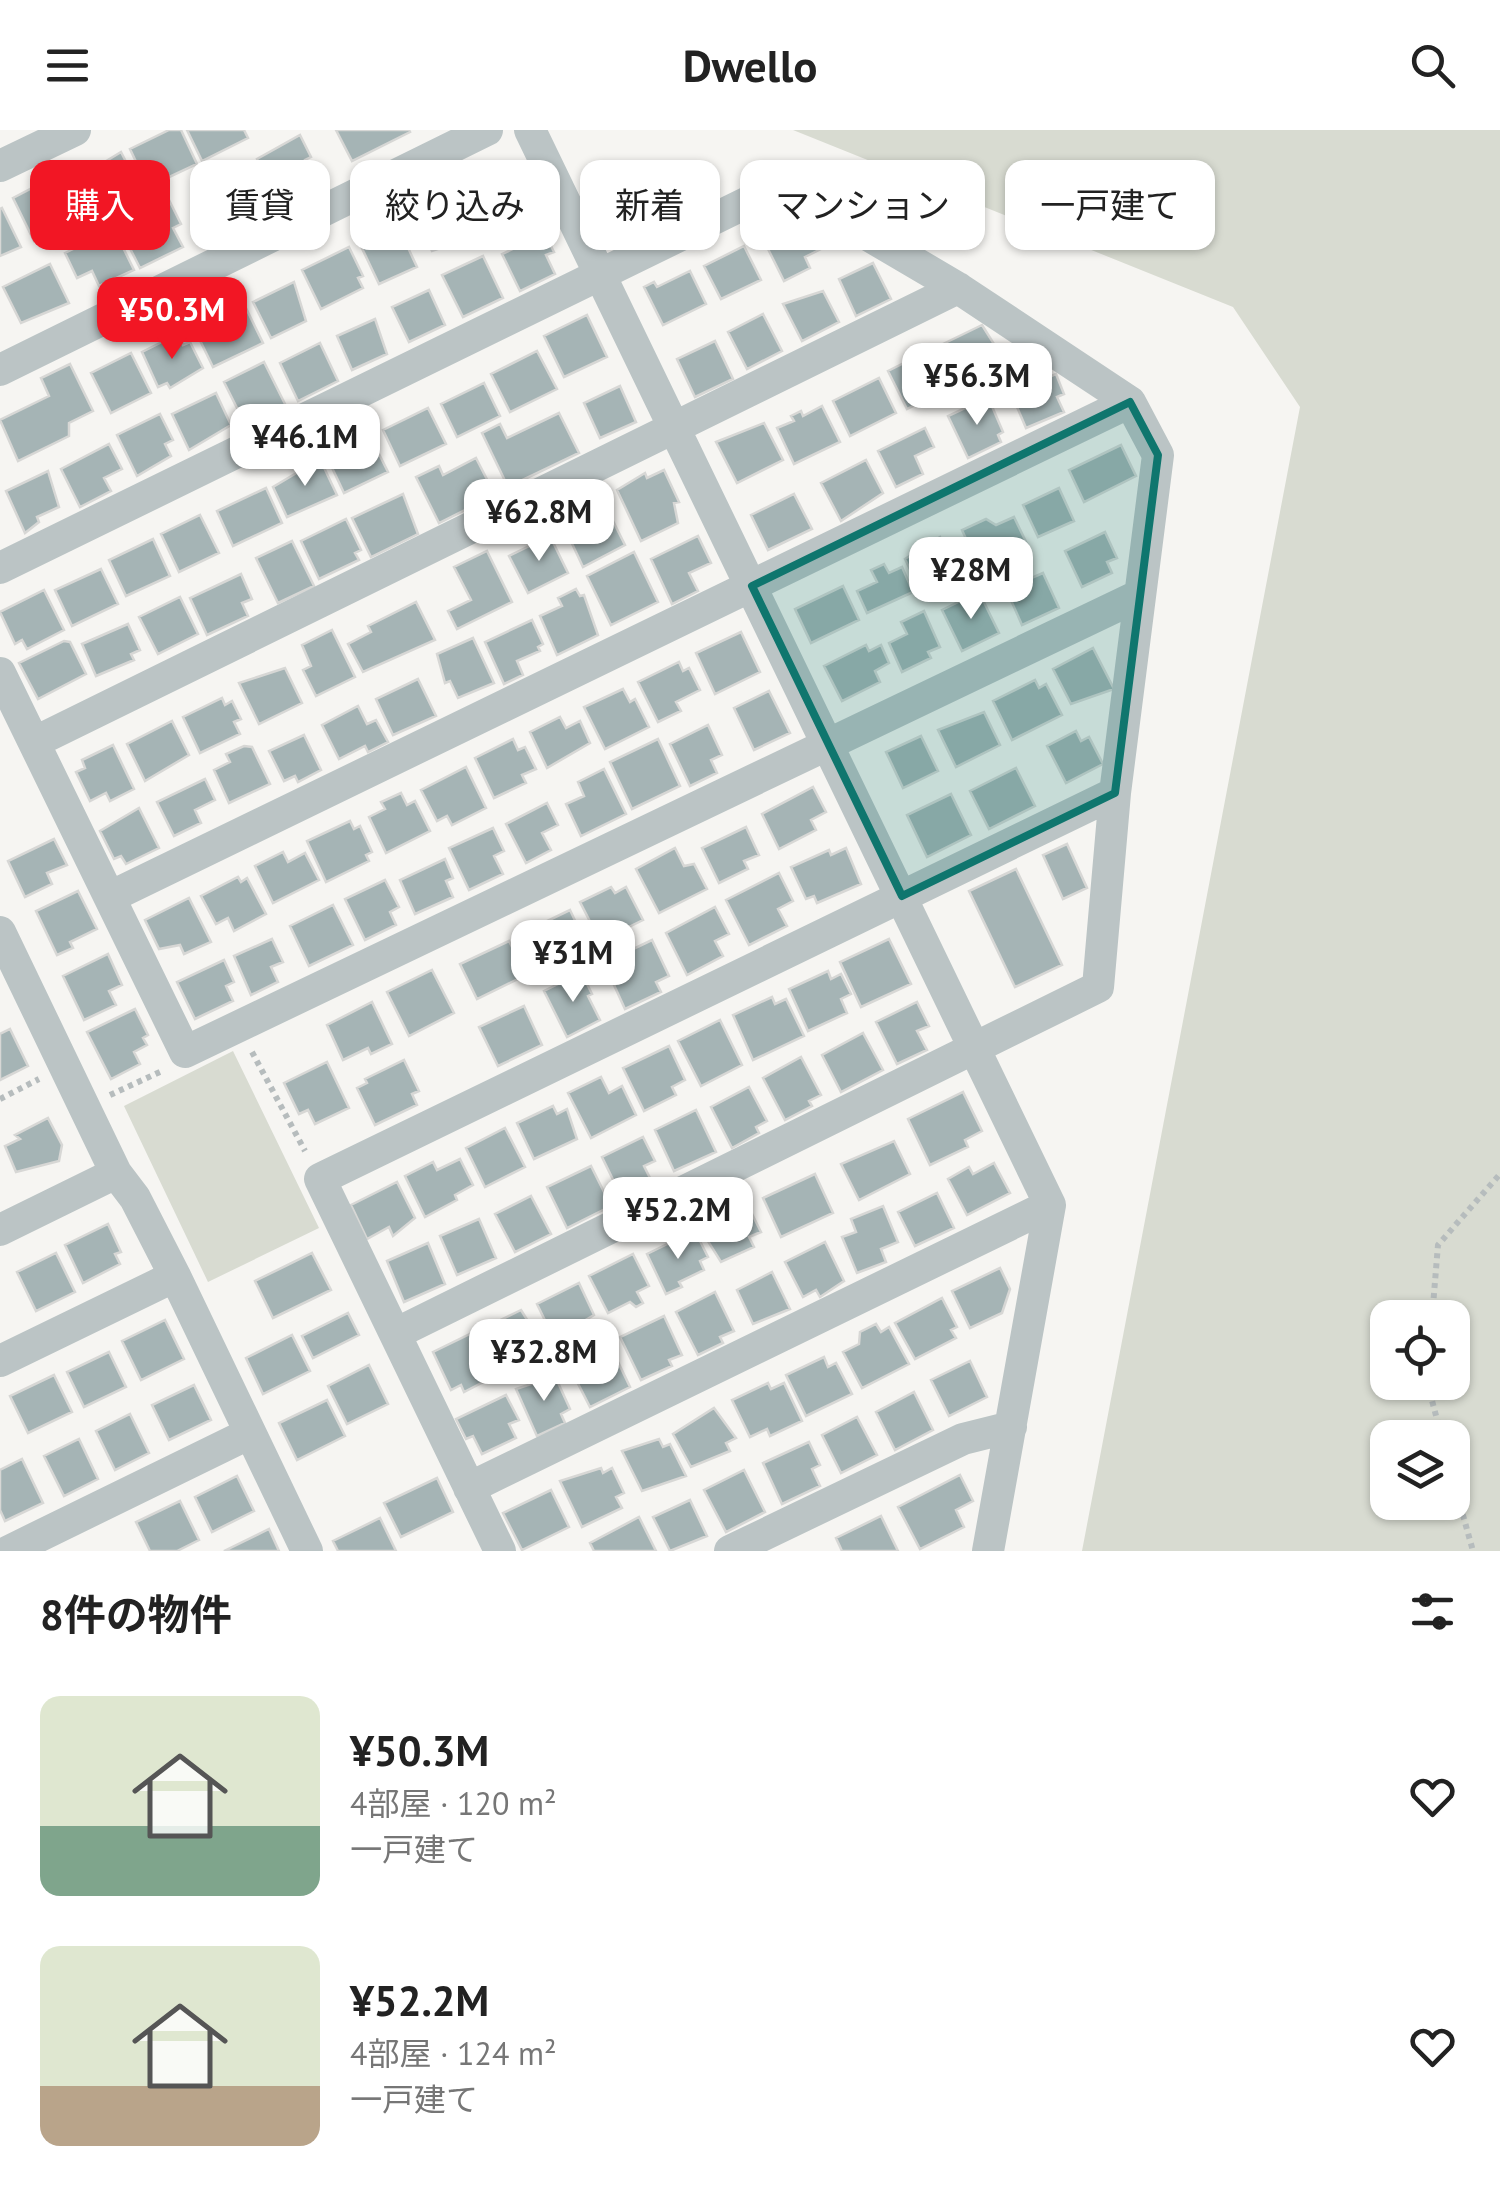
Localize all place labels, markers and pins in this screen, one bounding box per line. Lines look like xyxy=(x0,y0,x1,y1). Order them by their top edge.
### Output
pin: ¥50.3M xyxy=(91,277,253,362)
pin: ¥56.3M xyxy=(896,343,1058,428)
pin: ¥46.1M xyxy=(224,404,386,489)
pin: ¥62.8M xyxy=(458,479,620,564)
pin: ¥28M xyxy=(912,537,1030,622)
pin: ¥31M xyxy=(514,920,632,1005)
pin: ¥52.2M xyxy=(597,1177,759,1262)
pin: ¥32.8M xyxy=(463,1319,625,1404)

